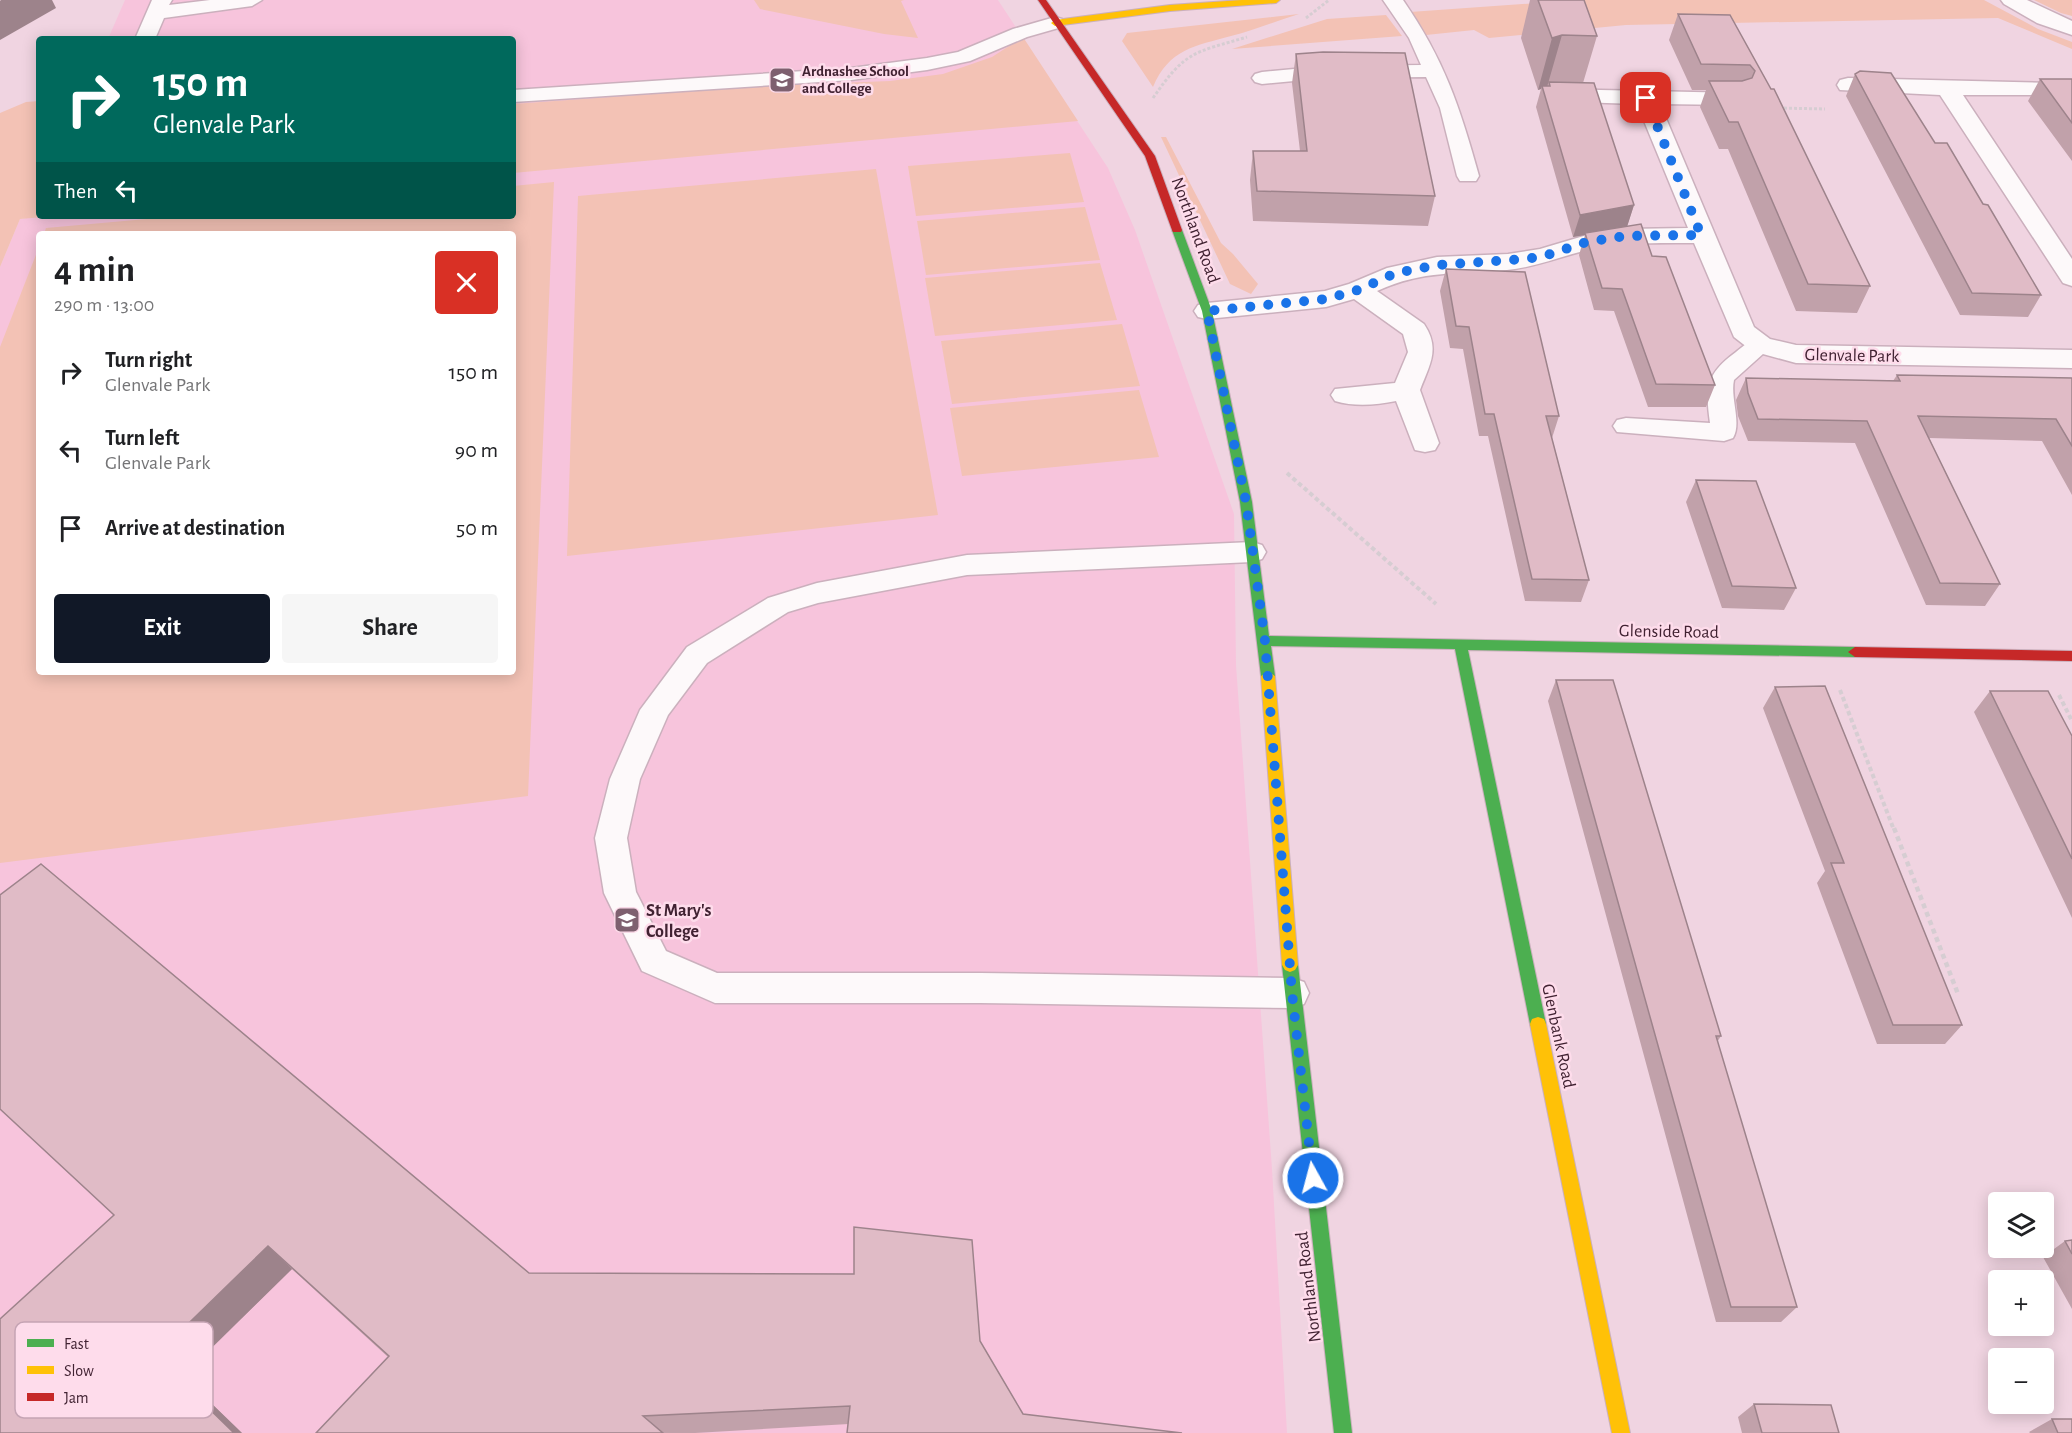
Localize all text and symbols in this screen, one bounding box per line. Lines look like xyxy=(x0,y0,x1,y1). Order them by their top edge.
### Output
icon: right xyxy=(54,60,132,138)
text: 150 m xyxy=(153,62,248,104)
place label: Ardnashee School and College xyxy=(802,64,909,96)
school or university icon: Ardnashee School and College xyxy=(767,65,797,95)
pin xyxy=(1620,72,1671,123)
icon: arrive xyxy=(1629,81,1662,114)
text: Glenvale Park xyxy=(153,111,295,138)
icon: left xyxy=(110,174,143,207)
street label: Northland Road xyxy=(1168,175,1223,286)
text: Then xyxy=(54,180,98,202)
button: close xyxy=(435,251,498,314)
text: 4 min xyxy=(54,252,135,288)
text: 290 m · 13:00 xyxy=(54,295,154,315)
street label: Glenvale Park xyxy=(1804,346,1900,366)
text: Turn right xyxy=(105,349,192,371)
icon: right xyxy=(54,356,87,389)
text: 150 m xyxy=(448,361,498,383)
text: Glenvale Park xyxy=(105,375,210,395)
text: Turn left xyxy=(105,427,179,449)
icon: left xyxy=(54,434,87,467)
text: 90 m xyxy=(455,439,498,461)
text: Glenvale Park xyxy=(105,453,210,473)
icon: arrive xyxy=(54,512,87,545)
text: Arrive at destination xyxy=(105,517,285,539)
text: 50 m xyxy=(456,517,498,539)
button: Exit xyxy=(54,594,270,663)
button: Share xyxy=(282,594,498,663)
street label: Glenside Road xyxy=(1619,622,1719,642)
place label: St Mary's College xyxy=(646,902,711,941)
school or university icon: St Mary's College xyxy=(612,905,642,935)
street label: Glenbank Road xyxy=(1538,982,1578,1090)
position arrow xyxy=(1281,1146,1345,1210)
map controls xyxy=(1988,1192,2054,1414)
button: layers xyxy=(1988,1192,2054,1258)
street label: Northland Road xyxy=(1293,1230,1325,1343)
button: + xyxy=(1988,1270,2054,1336)
legend xyxy=(15,1322,213,1418)
text: Fast xyxy=(64,1336,89,1352)
button: − xyxy=(1988,1348,2054,1414)
text: Slow xyxy=(64,1363,94,1379)
text: Jam xyxy=(64,1390,89,1406)

